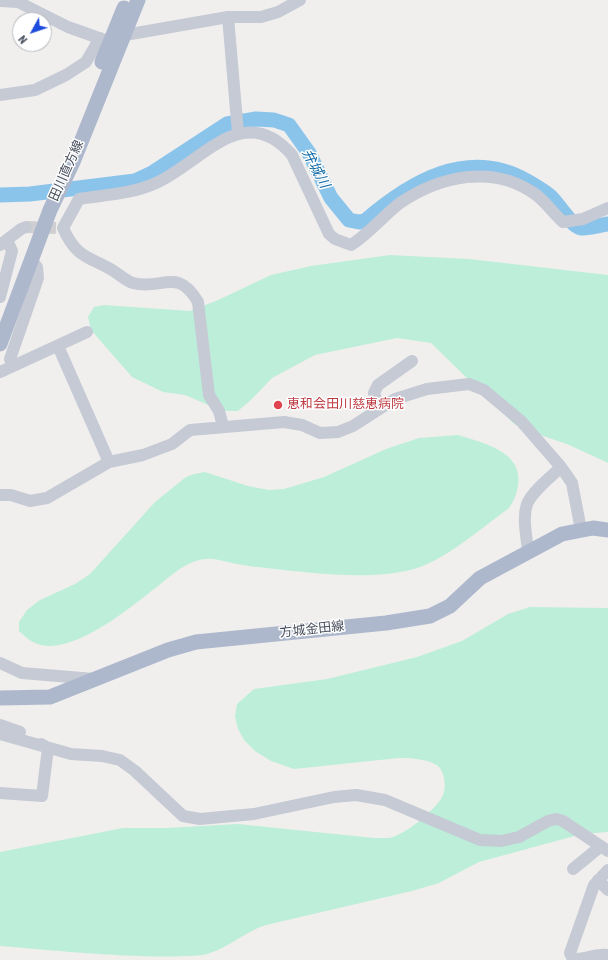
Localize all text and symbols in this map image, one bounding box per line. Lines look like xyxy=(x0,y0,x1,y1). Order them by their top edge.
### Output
north arrow xyxy=(12,12,52,52)
text: N xyxy=(16,33,30,46)
street label: 田川直方線 xyxy=(47,138,87,204)
water label: 弁城川 xyxy=(298,147,332,191)
place label: 恵和会田川慈恵病院 xyxy=(287,397,404,413)
marker: 恵和会田川慈恵病院 xyxy=(272,399,284,411)
street label: 方城金田線 xyxy=(279,619,345,641)

